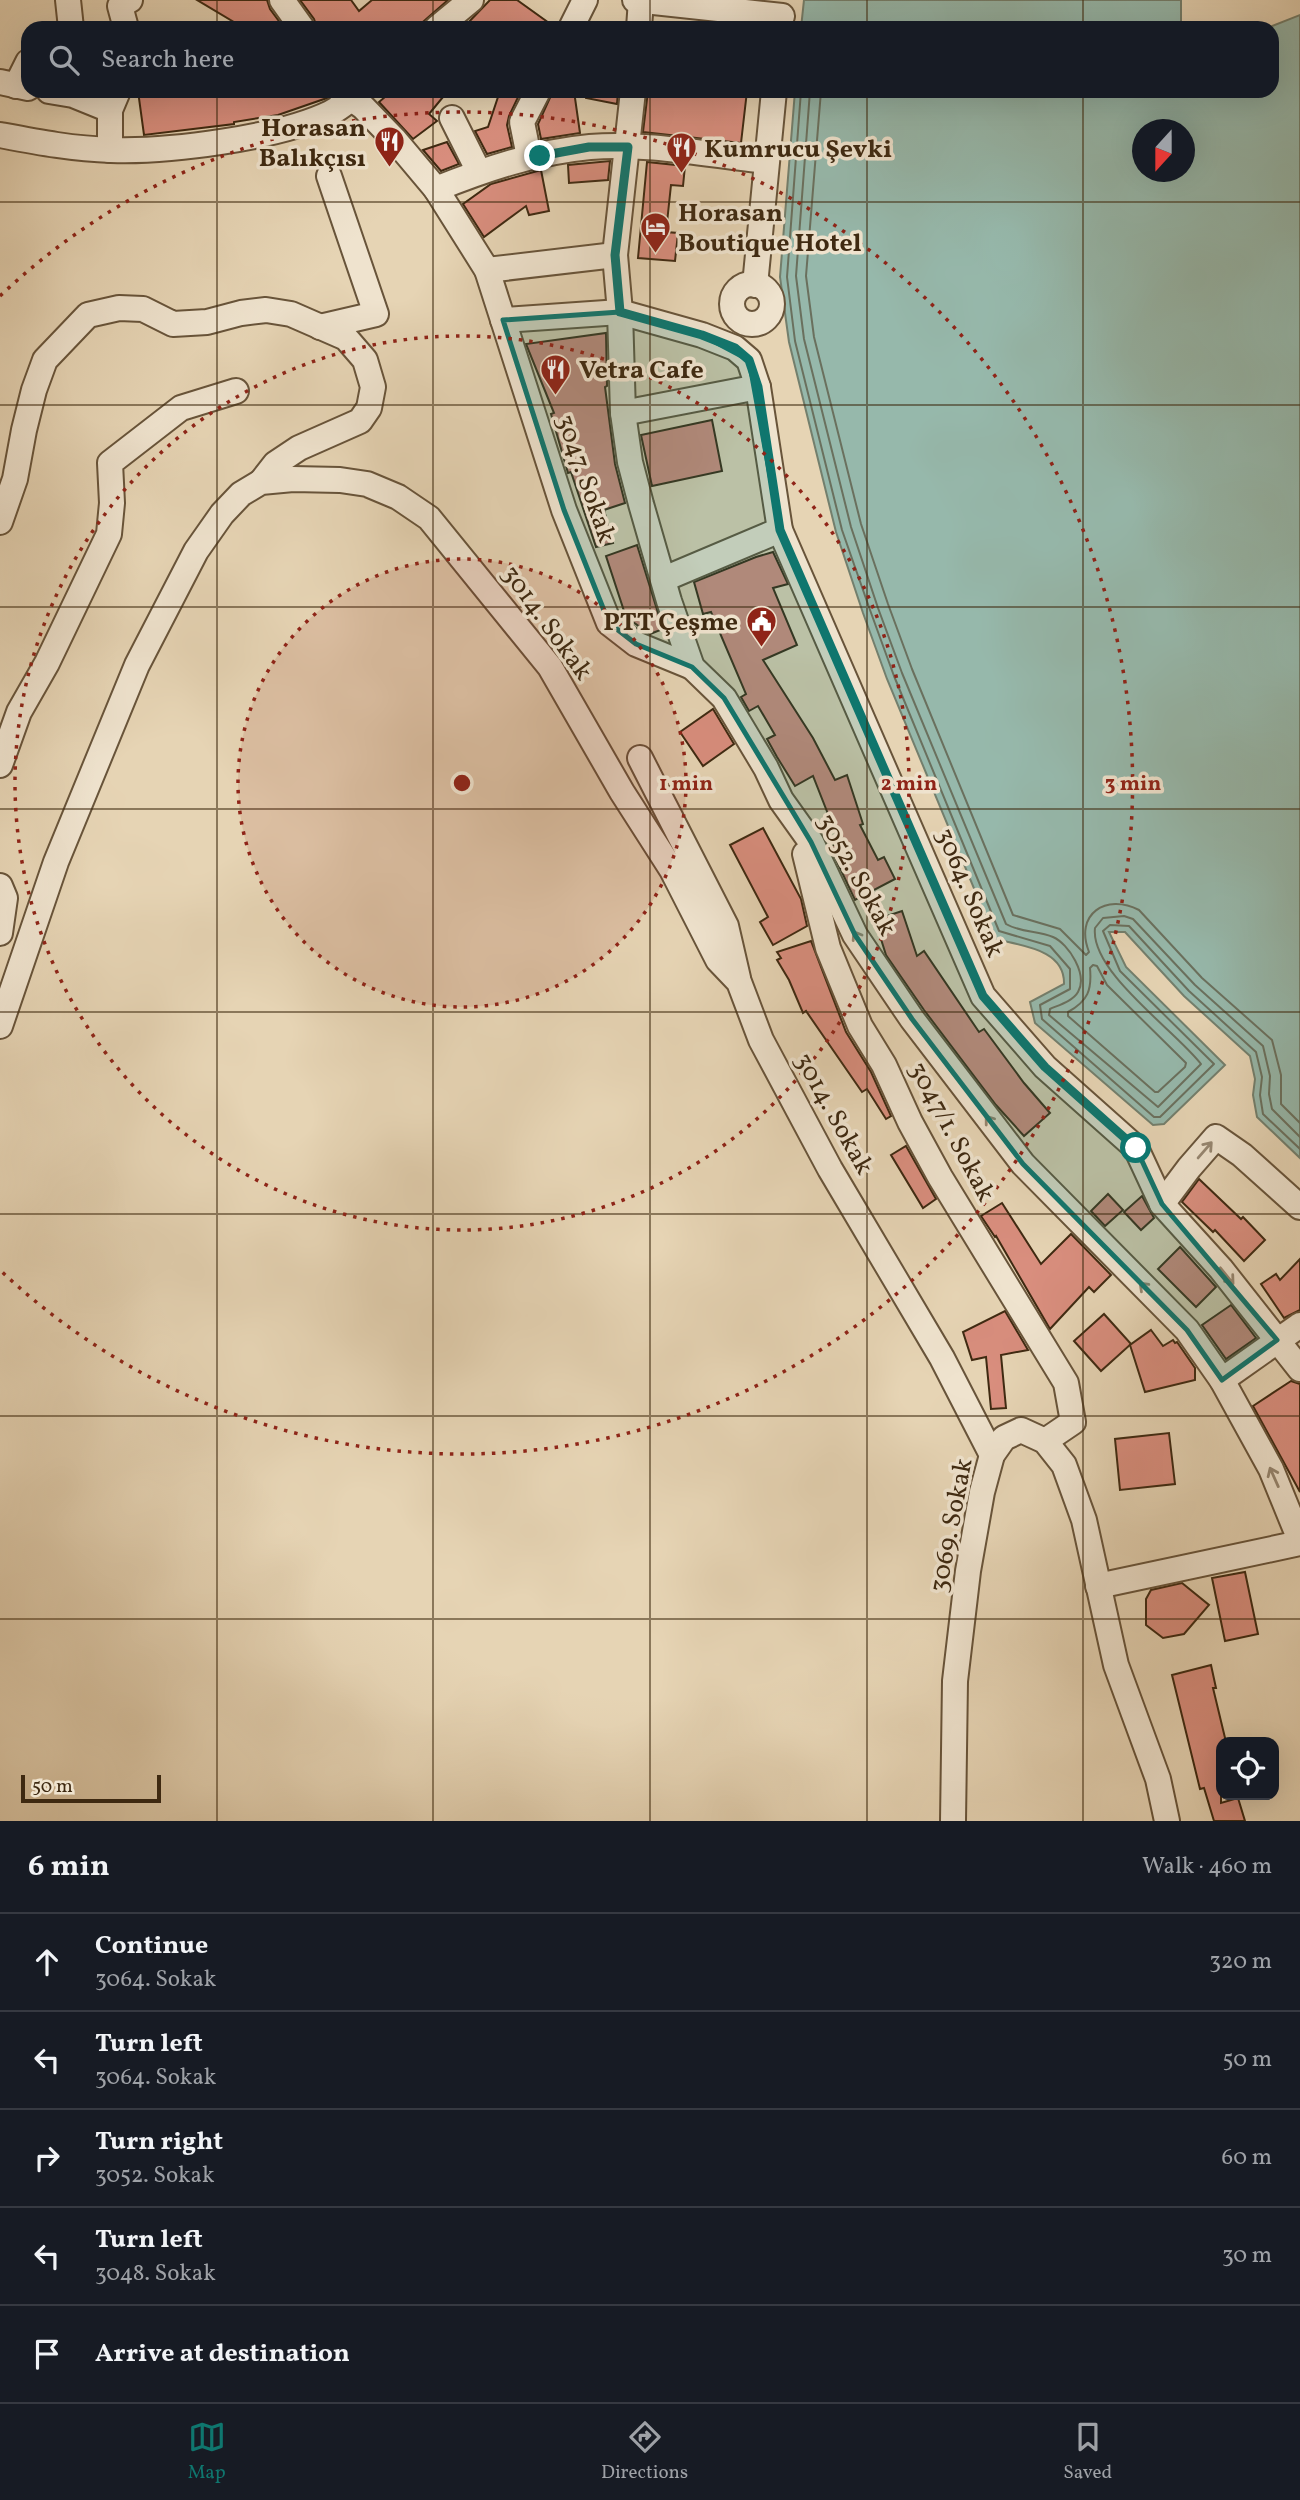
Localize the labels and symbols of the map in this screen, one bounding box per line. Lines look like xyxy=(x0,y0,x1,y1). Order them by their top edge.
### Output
place label: Horasan Balıkçısı xyxy=(259,111,366,177)
north arrow xyxy=(1132,119,1195,182)
restaurant icon: Horasan Balıkçısı xyxy=(372,125,406,169)
restaurant icon: Kumrucu Şevki xyxy=(664,131,698,175)
place label: Kumrucu Şevki xyxy=(704,132,892,168)
route end xyxy=(524,140,555,171)
place label: Horasan Boutique Hotel xyxy=(678,196,862,262)
hotel icon: Horasan Boutique Hotel xyxy=(638,210,672,254)
restaurant icon: Vetra Cafe xyxy=(539,352,573,396)
place label: Vetra Cafe xyxy=(579,353,704,389)
street label: 3047. Sokak xyxy=(546,410,624,548)
street label: 3014. Sokak xyxy=(492,558,601,688)
public building icon: PTT Çeşme xyxy=(744,604,778,648)
place label: PTT Çeşme xyxy=(603,605,738,641)
text: 1 min xyxy=(659,770,713,799)
text: 2 min xyxy=(881,770,937,799)
text: 3 min xyxy=(1105,770,1161,799)
centre of rings xyxy=(450,771,474,795)
street label: 3052. Sokak xyxy=(808,807,905,943)
street label: 3064. Sokak xyxy=(926,823,1013,963)
one-way arrow xyxy=(851,930,865,950)
street label: 3014. Sokak xyxy=(785,1046,882,1182)
street label: 3047/1. Sokak xyxy=(899,1055,1003,1208)
one-way arrow xyxy=(985,1114,1000,1133)
route start xyxy=(1120,1132,1151,1163)
one-way arrow xyxy=(1197,1141,1213,1159)
one-way arrow xyxy=(1219,1267,1235,1285)
one-way arrow xyxy=(1139,1281,1156,1298)
street label: 3069. Sokak xyxy=(921,1455,983,1596)
one-way arrow xyxy=(1267,1466,1280,1488)
scale bar xyxy=(21,1772,161,1804)

